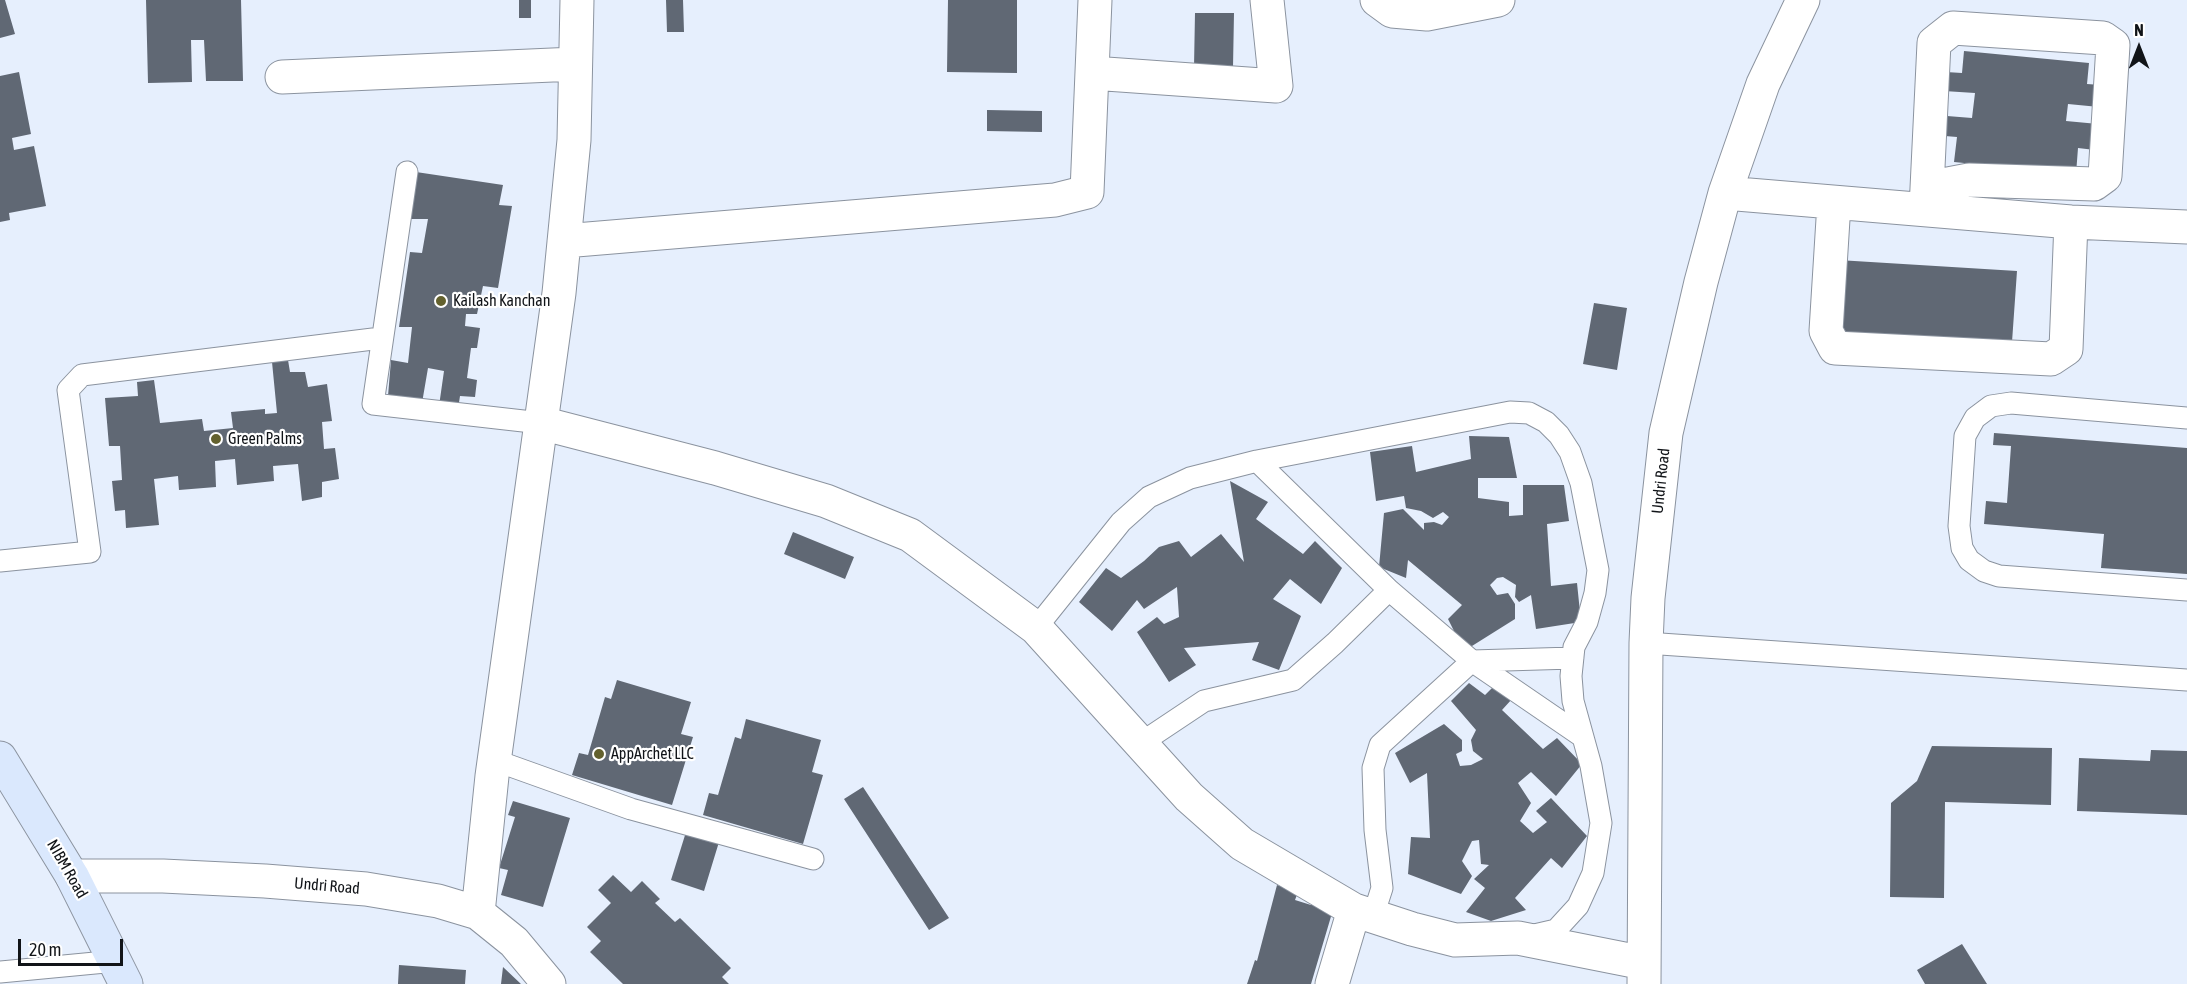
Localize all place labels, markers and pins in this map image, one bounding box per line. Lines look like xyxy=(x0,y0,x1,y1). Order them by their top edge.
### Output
place label: Kailash Kanchan xyxy=(453,291,551,311)
marker: Kailash Kanchan xyxy=(434,294,448,308)
place label: Green Palms xyxy=(228,429,302,449)
marker: Green Palms xyxy=(209,432,223,446)
place label: AppArchet LLC xyxy=(611,744,694,764)
marker: AppArchet LLC xyxy=(592,747,606,761)

